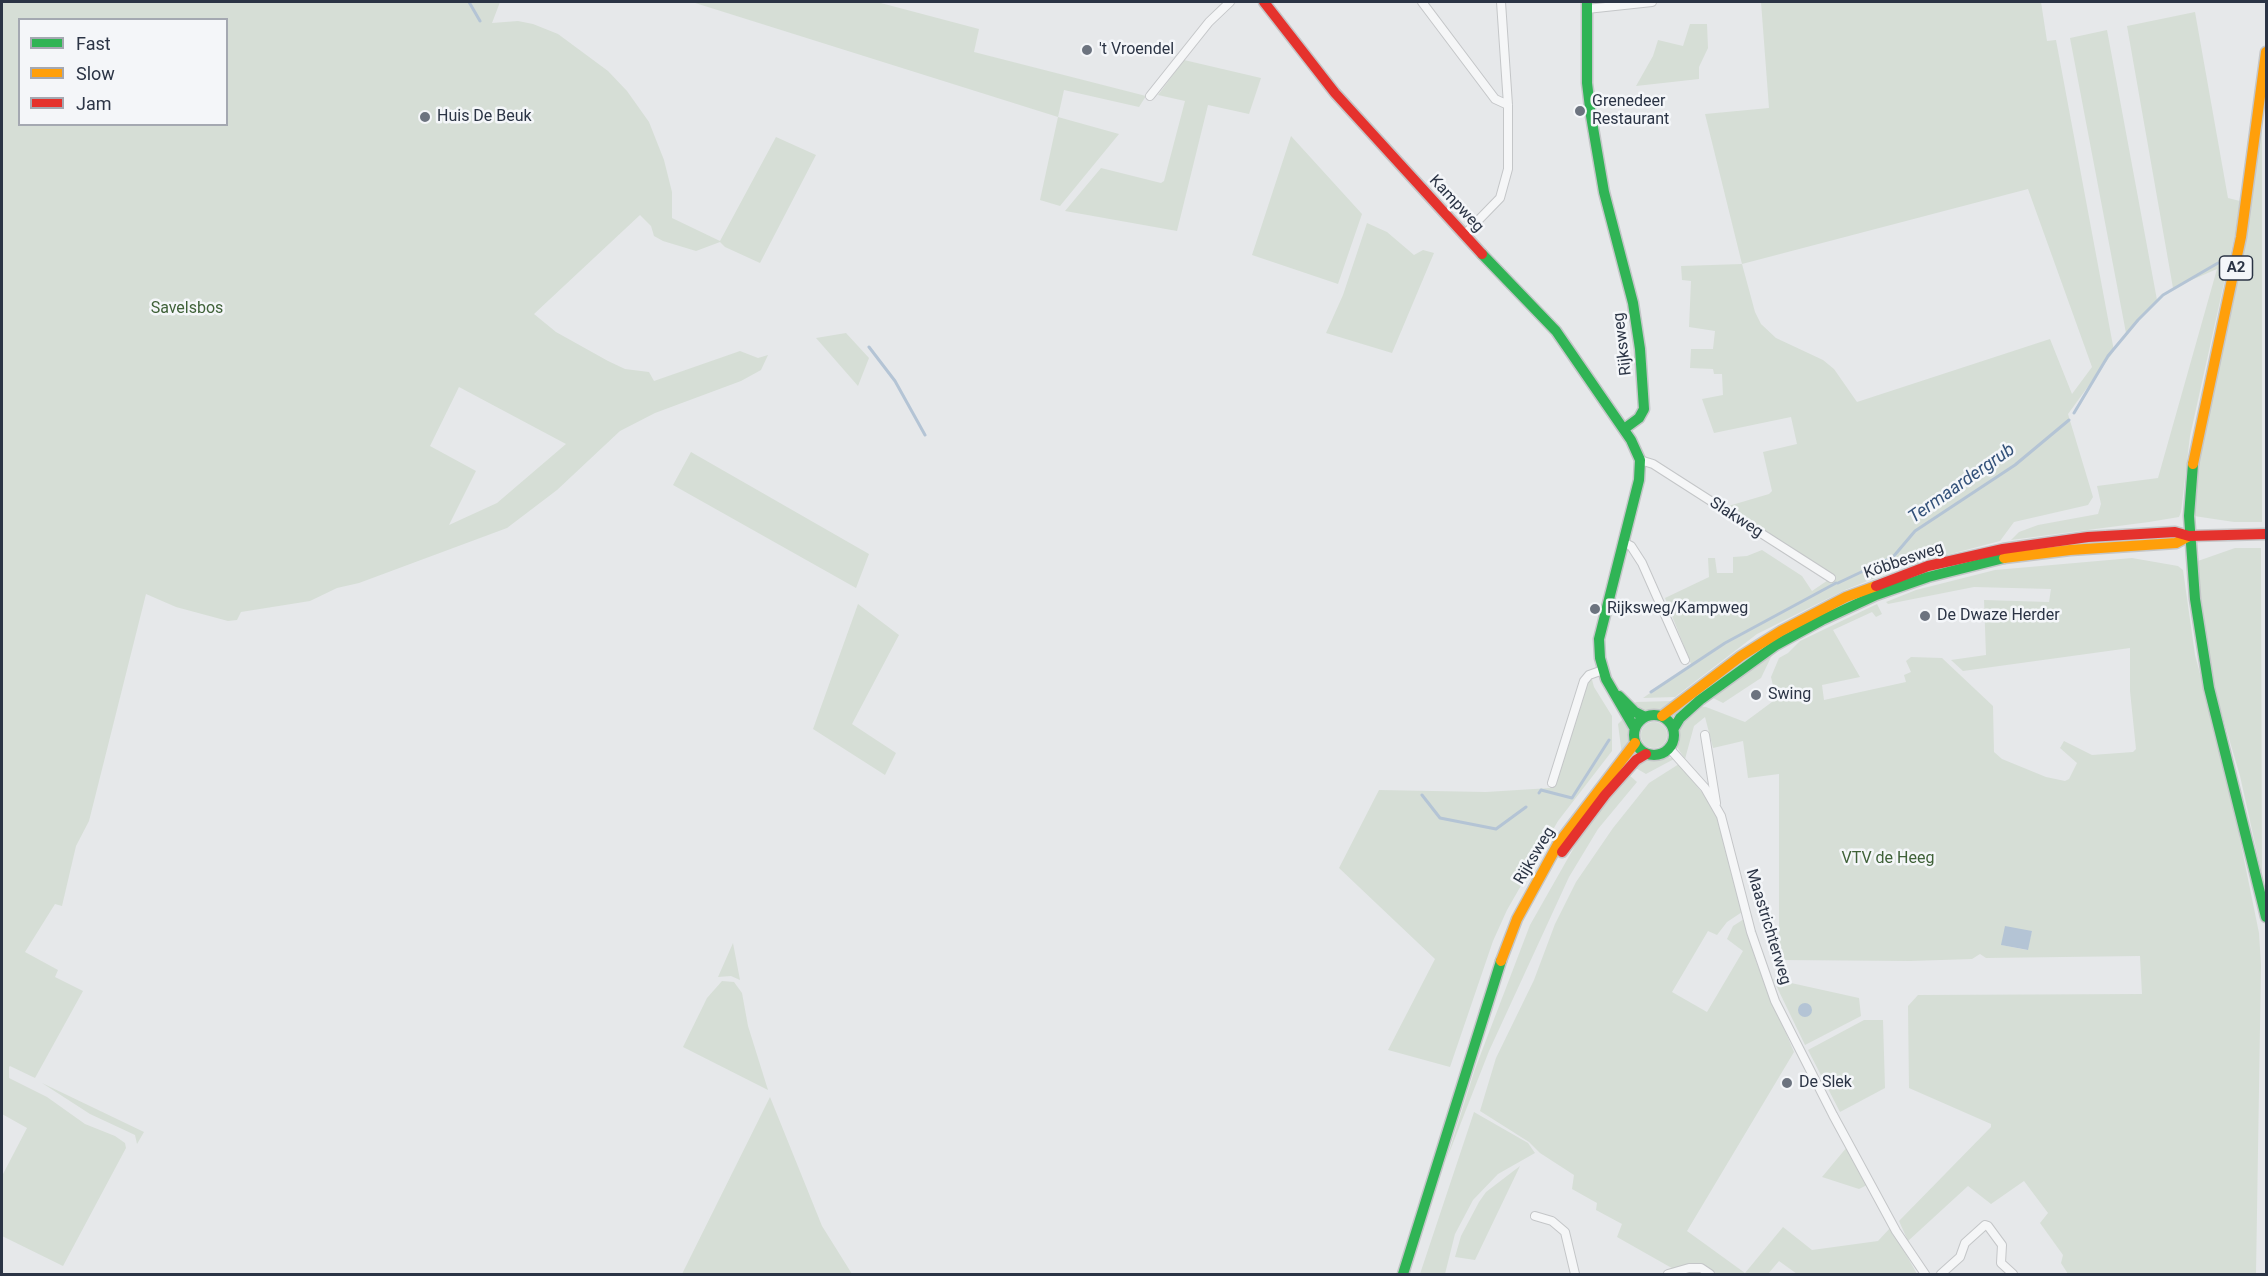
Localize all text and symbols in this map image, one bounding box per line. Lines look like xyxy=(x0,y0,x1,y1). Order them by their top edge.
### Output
legend xyxy=(18,18,228,126)
text: Fast xyxy=(76,33,111,54)
place label: 't Vroendel xyxy=(1099,40,1174,60)
marker: 't Vroendel xyxy=(1080,43,1094,57)
text: Slow xyxy=(76,63,115,84)
place label: Grenedeer Restaurant xyxy=(1592,92,1669,130)
text: Jam xyxy=(76,93,112,114)
marker: Grenedeer Restaurant xyxy=(1573,104,1587,118)
place label: Huis De Beuk xyxy=(437,107,532,127)
marker: Huis De Beuk xyxy=(418,110,432,124)
street label: Kampweg xyxy=(1425,171,1487,237)
road number: A2 xyxy=(2220,256,2252,280)
park label: Savelsbos xyxy=(151,299,223,319)
street label: Rijksweg xyxy=(1610,311,1636,377)
water label: Termaardergrub xyxy=(1905,439,2019,529)
street label: Slakweg xyxy=(1706,494,1766,542)
street label: Köbbesweg xyxy=(1862,538,1946,584)
place label: Rijksweg/Kampweg xyxy=(1607,599,1748,619)
marker: Rijksweg/Kampweg xyxy=(1588,602,1602,616)
place label: De Dwaze Herder xyxy=(1937,606,2060,626)
marker: De Dwaze Herder xyxy=(1918,609,1932,623)
place label: Swing xyxy=(1768,685,1811,705)
marker: Swing xyxy=(1749,688,1763,702)
street label: Rijksweg xyxy=(1510,824,1560,888)
park label: VTV de Heeg xyxy=(1842,849,1934,869)
street label: Maastrichterweg xyxy=(1741,867,1795,987)
place label: De Slek xyxy=(1799,1073,1852,1093)
marker: De Slek xyxy=(1780,1076,1794,1090)

